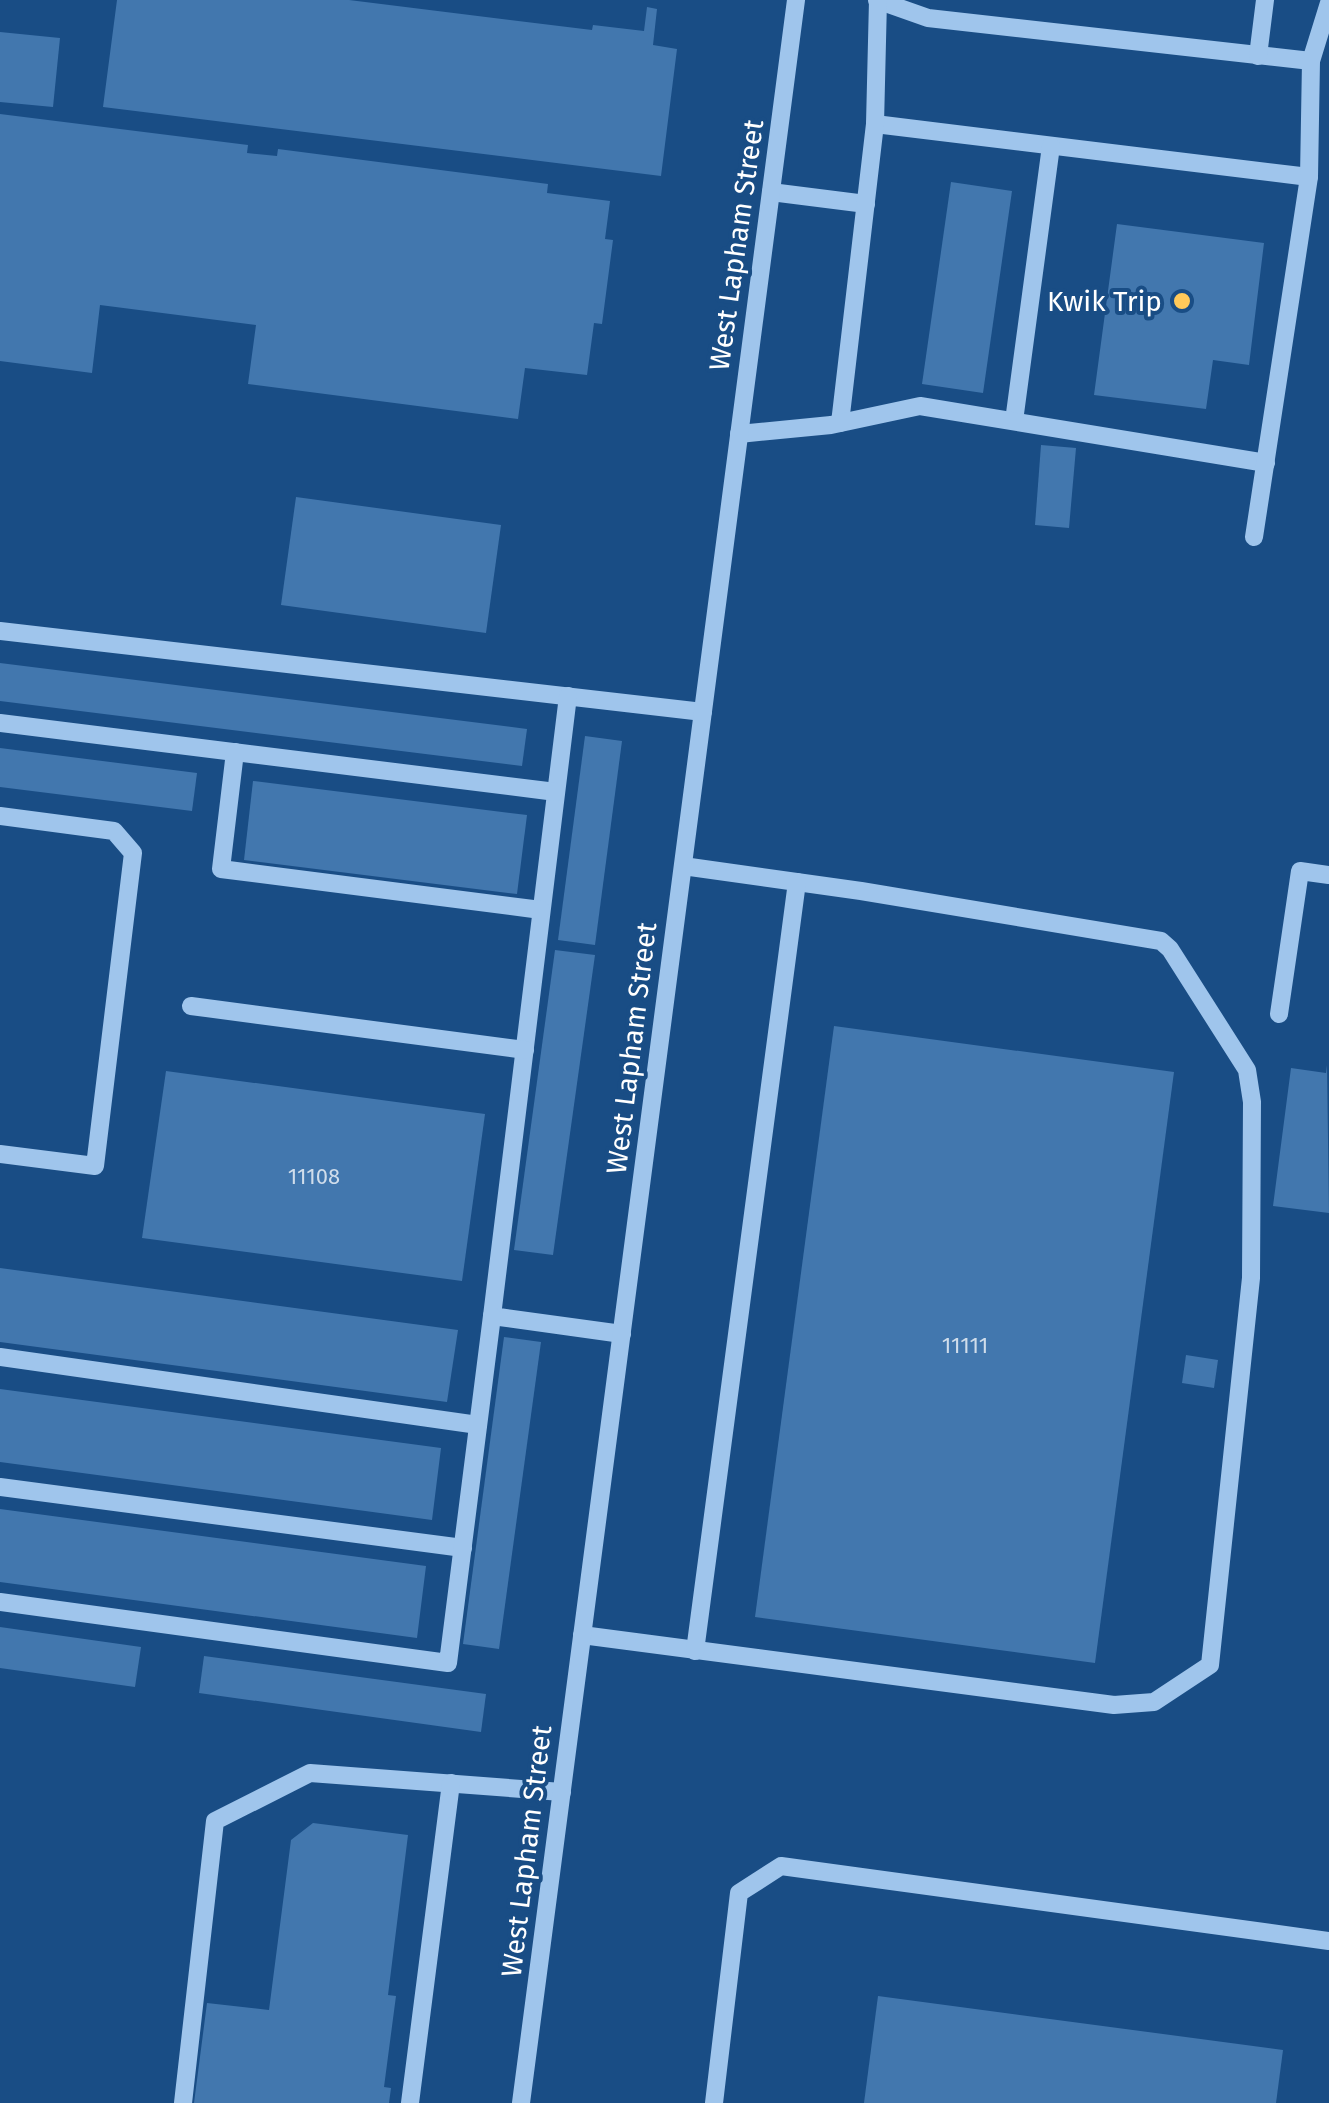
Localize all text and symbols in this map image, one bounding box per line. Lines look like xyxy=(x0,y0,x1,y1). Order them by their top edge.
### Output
street label: West Lapham Street xyxy=(703,116,771,373)
place label: Kwik Trip xyxy=(1047,285,1162,318)
marker: Kwik Trip xyxy=(1171,290,1193,312)
street label: West Lapham Street xyxy=(600,919,663,1176)
house number: 11108 xyxy=(288,1163,340,1190)
house number: 11111 xyxy=(942,1332,988,1359)
street label: West Lapham Street xyxy=(495,1722,558,1979)

